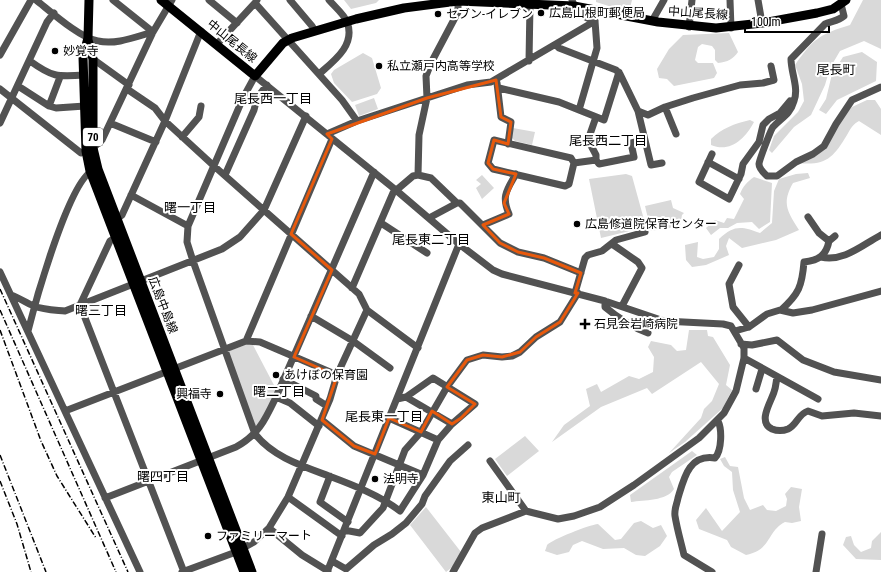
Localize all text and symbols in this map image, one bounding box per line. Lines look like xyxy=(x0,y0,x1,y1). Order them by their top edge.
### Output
street label: 中山尾長線 xyxy=(668,4,728,22)
place label: 広島山根町郵便局 xyxy=(549,6,645,20)
place label: セブン-イレブン xyxy=(446,7,533,21)
marker: 広島山根町郵便局 xyxy=(536,8,546,18)
scale bar xyxy=(745,8,829,34)
marker: セブン-イレブン xyxy=(433,9,443,19)
text: 100 m xyxy=(751,15,781,29)
street label: 中山尾長線 xyxy=(204,17,260,65)
place label: 妙覚寺 xyxy=(63,44,99,58)
marker: 妙覚寺 xyxy=(50,46,60,56)
place label: 私立瀬戸内高等学校 xyxy=(387,59,495,73)
marker: 私立瀬戸内高等学校 xyxy=(374,61,384,71)
district label: 尾長町 xyxy=(816,62,856,77)
district label: 尾長西一丁目 xyxy=(234,91,312,106)
road number: 70 xyxy=(83,128,103,146)
district label: 尾長西二丁目 xyxy=(569,133,647,148)
district label: 曙一丁目 xyxy=(164,200,216,215)
place label: 広島修道院保育センター xyxy=(585,217,717,231)
marker: 広島修道院保育センター xyxy=(572,219,582,229)
district label: 尾長東二丁目 xyxy=(392,232,470,247)
street label: 広島中島線 xyxy=(146,274,180,336)
district label: 曙三丁目 xyxy=(75,303,127,318)
place label: 石見会岩崎病院 xyxy=(594,317,678,331)
marker: 石見会岩崎病院 xyxy=(579,318,591,330)
place label: あけぼの保育園 xyxy=(284,368,368,382)
marker: あけぼの保育園 xyxy=(271,370,281,380)
district label: 曙二丁目 xyxy=(253,384,305,399)
place label: 興福寺 xyxy=(176,387,212,401)
marker: 興福寺 xyxy=(215,389,225,399)
district label: 尾長東一丁目 xyxy=(345,409,423,424)
district label: 曙四丁目 xyxy=(137,469,189,484)
place label: 法明寺 xyxy=(383,472,419,486)
marker: 法明寺 xyxy=(370,474,380,484)
district label: 東山町 xyxy=(481,490,521,505)
place label: ファミリーマート xyxy=(216,529,312,543)
marker: ファミリーマート xyxy=(203,531,213,541)

